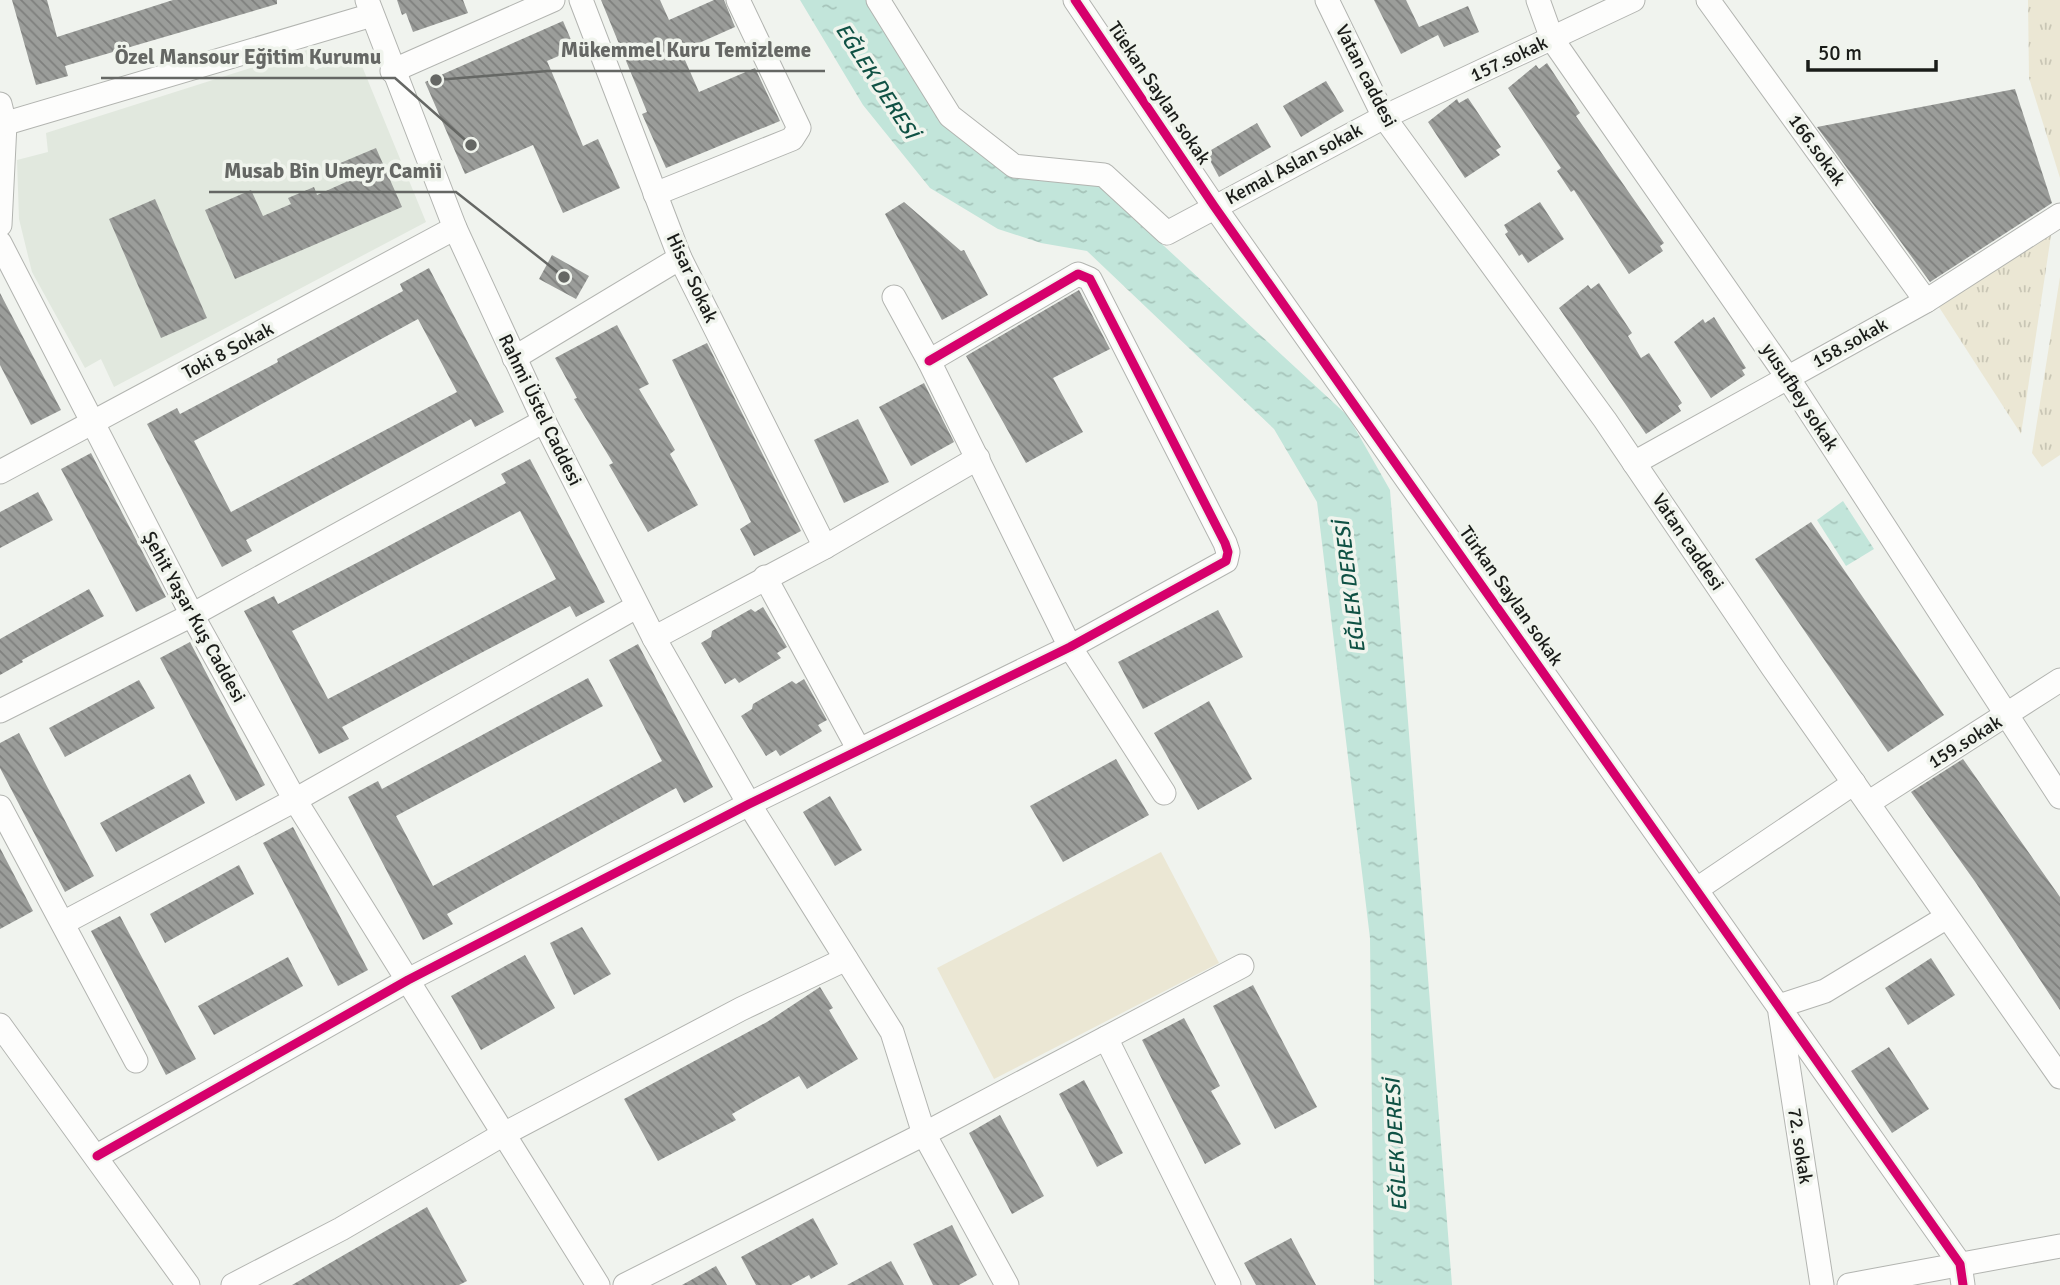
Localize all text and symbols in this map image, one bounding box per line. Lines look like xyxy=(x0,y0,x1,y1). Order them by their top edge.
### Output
street label: Tüekan Saylan sokak xyxy=(1102,17,1216,170)
water label: EĞLEK DERESİ xyxy=(830,18,926,146)
street label: Vatan caddesi xyxy=(1330,21,1402,131)
scale bar xyxy=(1808,28,1936,72)
callout: Mükemmel Kuru Temizleme xyxy=(547,29,825,71)
street label: 157.sokak xyxy=(1466,30,1552,87)
callout: Özel Mansour Eğitim Kurumu xyxy=(101,36,395,78)
text: Mükemmel Kuru Temizleme xyxy=(561,37,811,63)
text: 50 m xyxy=(1818,40,1862,66)
text: Özel Mansour Eğitim Kurumu xyxy=(115,44,381,70)
street label: 166.sokak xyxy=(1783,110,1851,191)
street label: Kemal Aslan sokak xyxy=(1221,118,1367,210)
callout: Musab Bin Umeyr Camii xyxy=(209,150,456,192)
text: Musab Bin Umeyr Camii xyxy=(224,158,442,184)
street label: Hisar Sokak xyxy=(661,229,723,327)
street label: 158.sokak xyxy=(1808,312,1892,374)
street label: Toki 8 Sokak xyxy=(178,317,278,385)
street label: Rahmi Üstel Caddesi xyxy=(493,330,587,490)
street label: yusufbey sokak xyxy=(1756,339,1844,456)
street label: Vatan caddesi xyxy=(1647,489,1729,595)
water label: EĞLEK DERESİ xyxy=(1329,517,1371,655)
street label: Türkan Saylan sokak xyxy=(1454,521,1568,671)
street label: Şehit Yaşar Kuş Caddesi xyxy=(137,527,251,707)
street label: 159.sokak xyxy=(1924,710,2007,774)
water label: EĞLEK DERESİ xyxy=(1379,1075,1412,1212)
street label: 72. sokak xyxy=(1782,1106,1818,1186)

